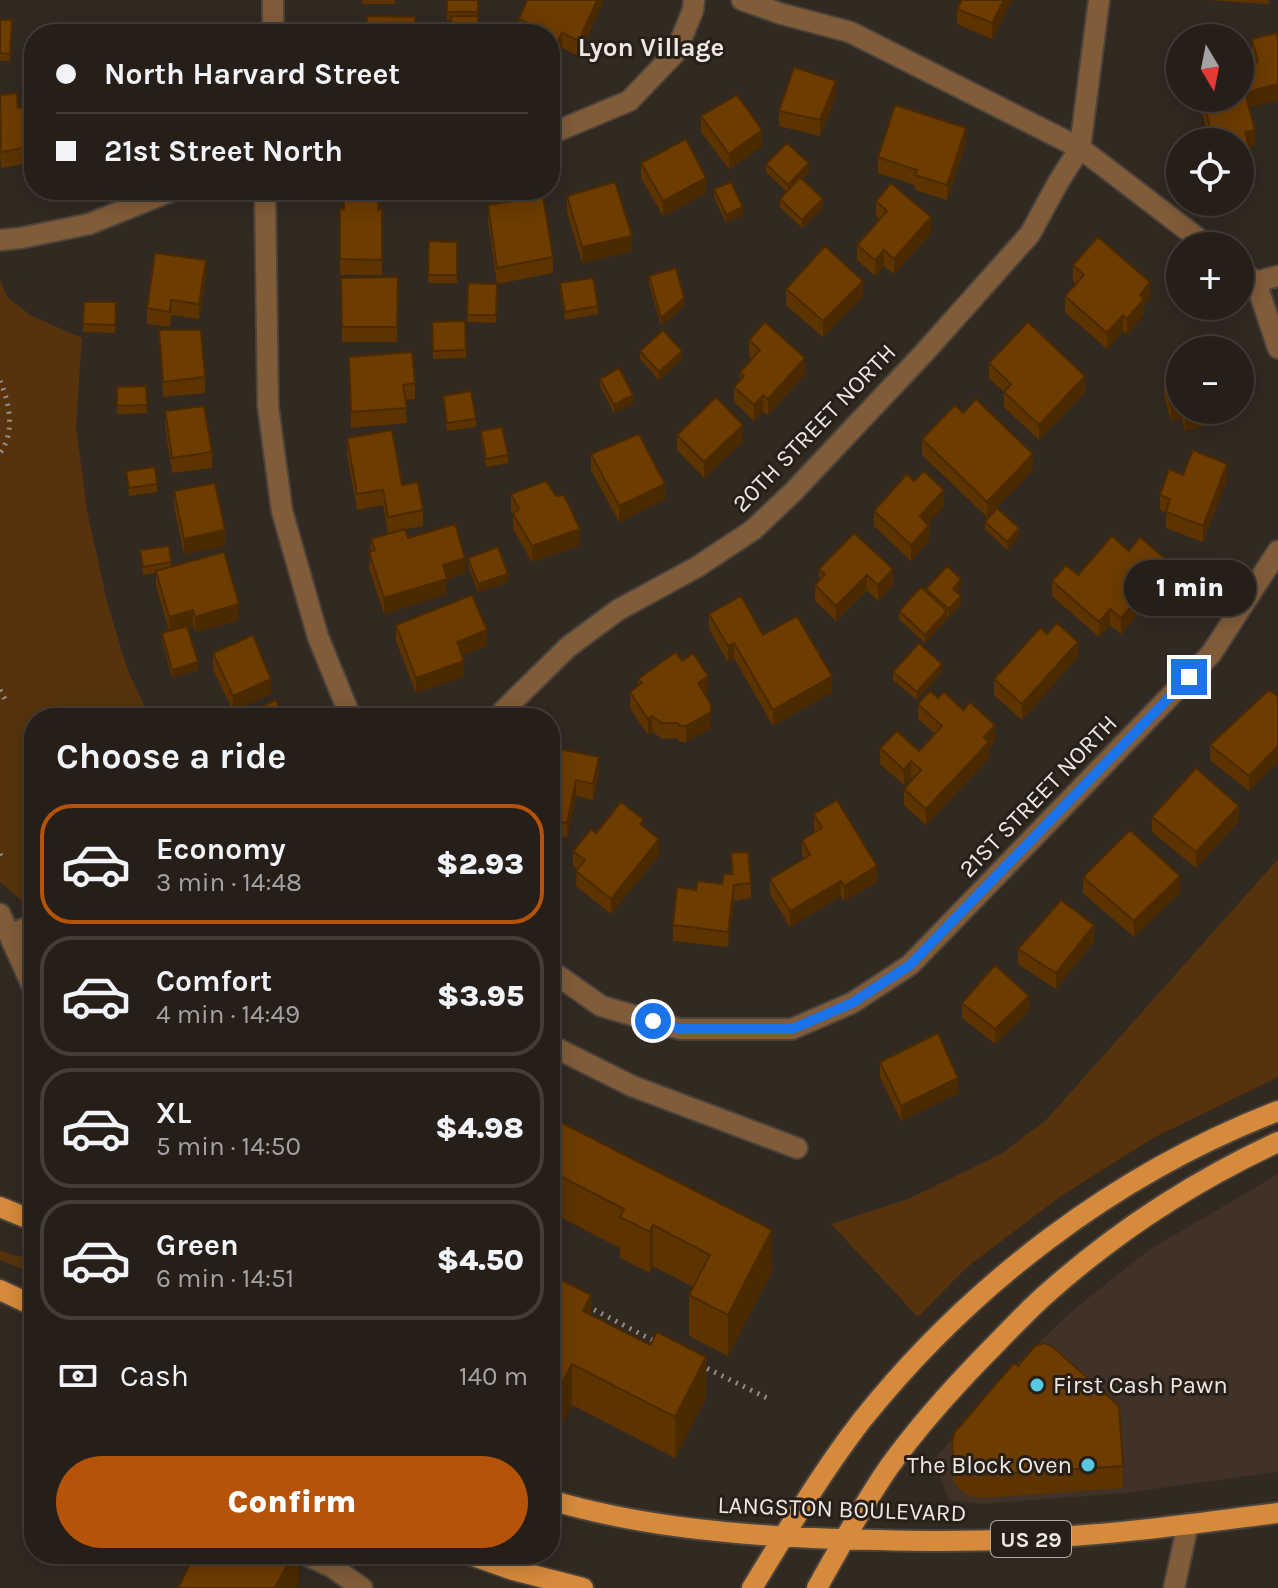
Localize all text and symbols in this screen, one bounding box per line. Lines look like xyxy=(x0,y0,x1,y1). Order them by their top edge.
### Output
north arrow xyxy=(1166,24,1254,112)
map controls xyxy=(1166,24,1254,424)
district label: Lyon Village xyxy=(578,32,724,63)
text: North Harvard Street xyxy=(104,56,400,92)
button: locate xyxy=(1166,128,1254,216)
text: 21st Street North xyxy=(104,133,343,169)
button: + xyxy=(1166,232,1254,320)
button: − xyxy=(1166,336,1254,424)
street label: 20TH STREET NORTH xyxy=(727,338,901,518)
callout: 1 min xyxy=(1123,561,1255,617)
text: 1 min xyxy=(1156,572,1224,603)
route end xyxy=(1171,659,1207,695)
street label: 21ST STREET NORTH xyxy=(953,709,1123,883)
text: Choose a ride xyxy=(56,735,286,777)
icon: car xyxy=(60,828,132,900)
text: Economy xyxy=(156,831,286,867)
text: $2.93 xyxy=(436,846,524,882)
text: 3 min · 14:48 xyxy=(156,867,302,898)
icon: car xyxy=(60,960,132,1032)
text: Comfort xyxy=(156,963,272,999)
text: $3.95 xyxy=(437,978,524,1014)
text: 4 min · 14:49 xyxy=(156,999,300,1030)
route start xyxy=(635,1003,671,1039)
icon: car xyxy=(60,1092,132,1164)
text: XL xyxy=(156,1095,191,1131)
text: $4.98 xyxy=(435,1110,524,1146)
text: 5 min · 14:50 xyxy=(156,1131,301,1162)
icon: car xyxy=(60,1224,132,1296)
text: Green xyxy=(156,1227,239,1263)
text: $4.50 xyxy=(437,1242,524,1278)
text: 6 min · 14:51 xyxy=(156,1263,294,1294)
icon: cash xyxy=(56,1354,100,1398)
text: Cash xyxy=(120,1358,189,1394)
text: 140 m xyxy=(459,1361,528,1392)
place label: First Cash Pawn xyxy=(1053,1371,1228,1399)
marker: First Cash Pawn xyxy=(1028,1376,1046,1394)
place label: The Block Oven xyxy=(907,1451,1072,1479)
button: Confirm xyxy=(56,1456,528,1548)
marker: The Block Oven xyxy=(1079,1456,1097,1474)
street label: LANGSTON BOULEVARD xyxy=(717,1491,967,1527)
road number: US 29 xyxy=(991,1521,1071,1557)

